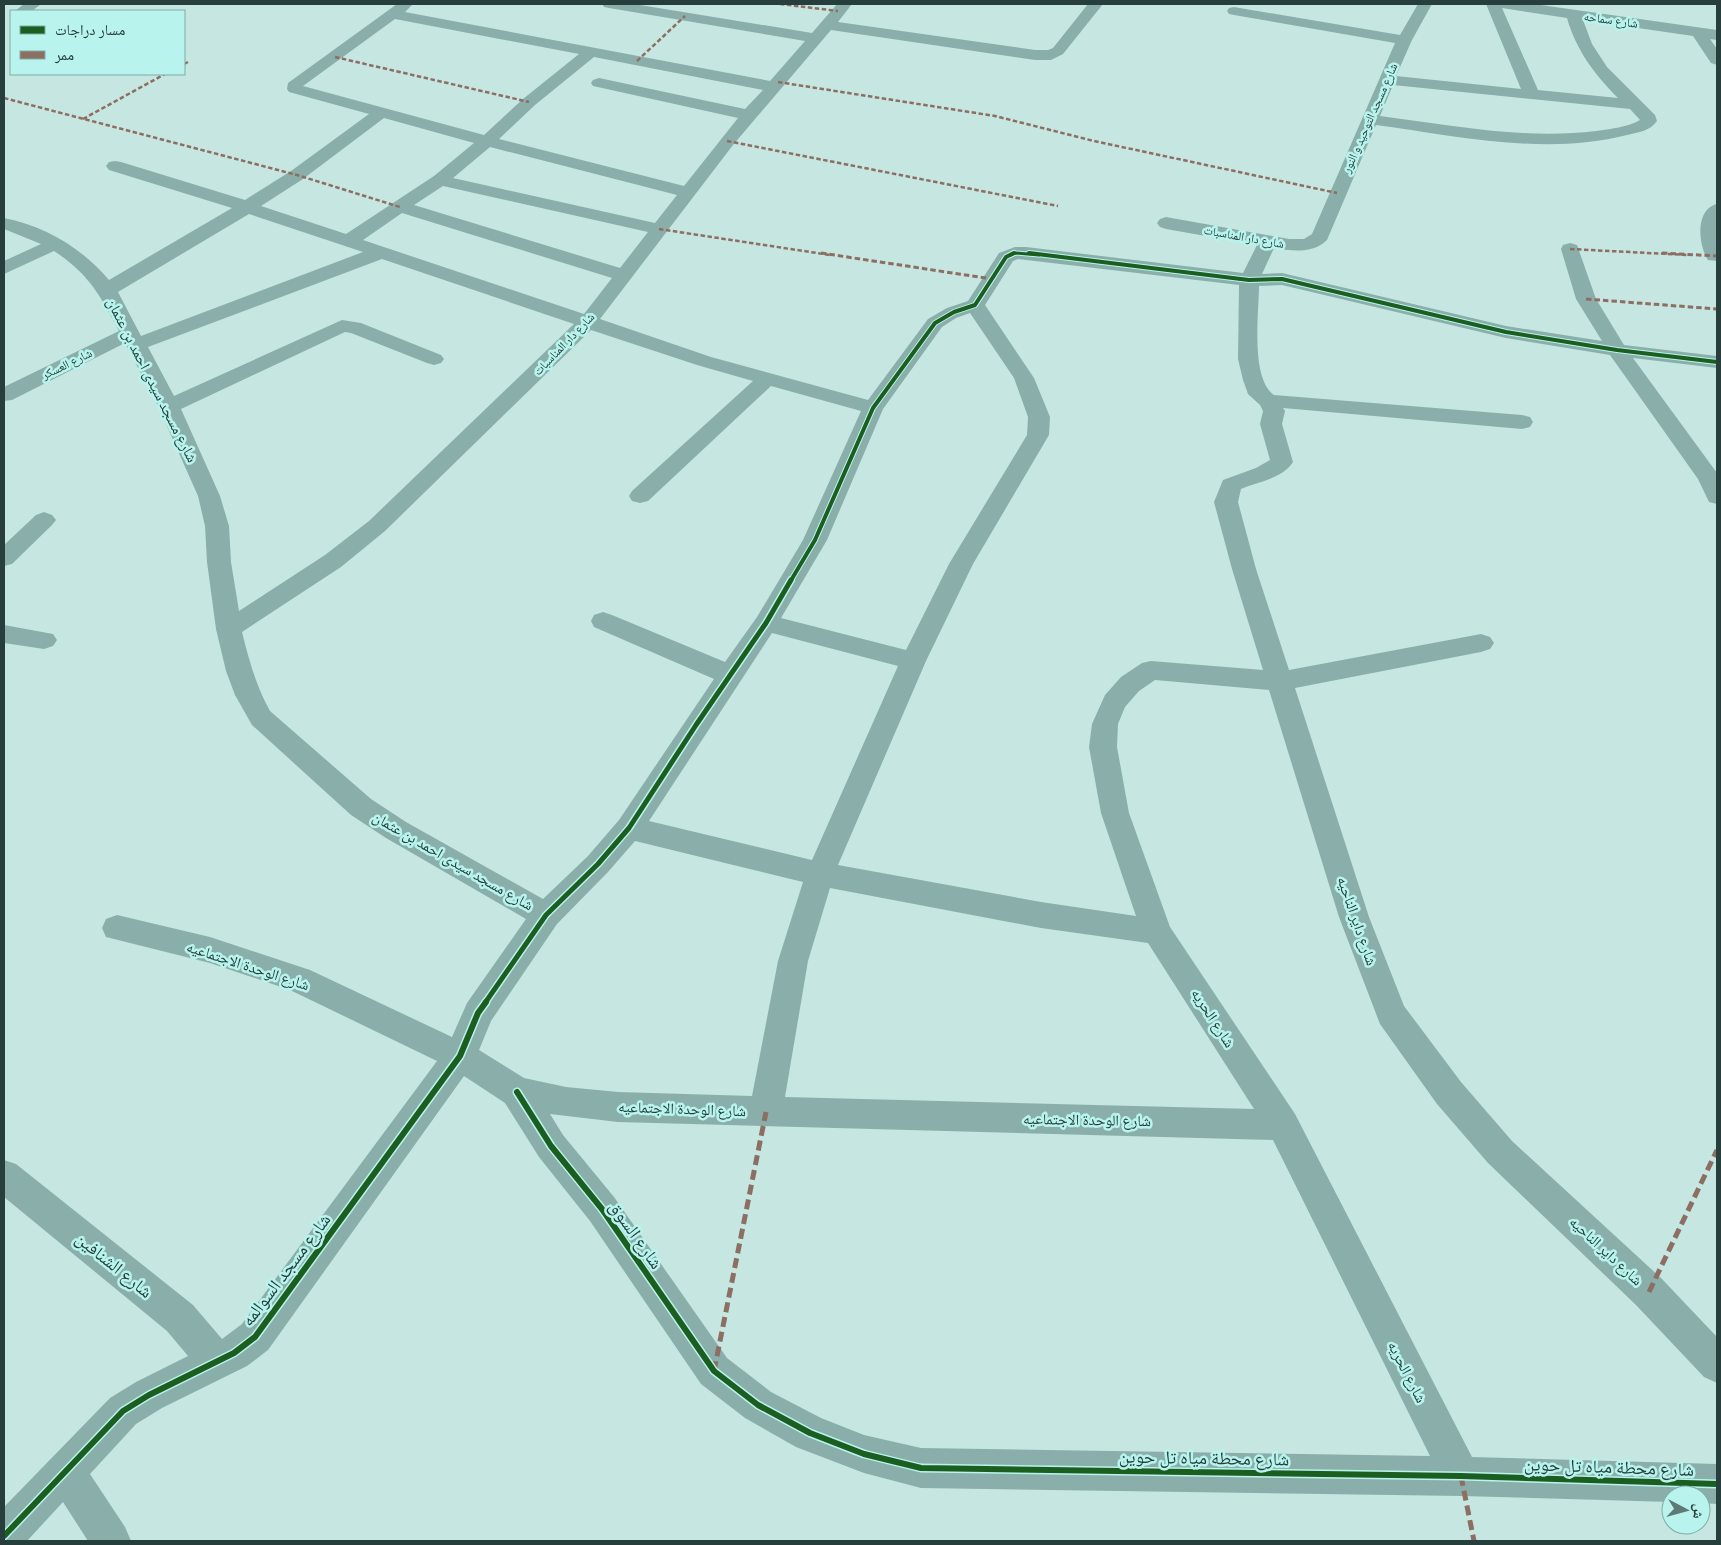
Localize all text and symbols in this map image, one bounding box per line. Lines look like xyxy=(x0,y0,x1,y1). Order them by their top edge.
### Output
street label: شارع سماحه xyxy=(1583,9,1639,32)
legend xyxy=(10,10,185,75)
text: مسار دراجات xyxy=(55,21,125,39)
text: ممر xyxy=(54,46,74,64)
street label: شارع مسجد التوحيد و النور xyxy=(1339,61,1401,176)
street label: شارع دار المناسبات xyxy=(1203,223,1285,252)
street label: شارع مسجد سيدى احمد بن عثمان xyxy=(102,295,201,466)
street label: شارع دار المناسبات xyxy=(531,310,598,379)
street label: شارع العسكر xyxy=(39,346,95,384)
street label: شارع مسجد سيدى احمد بن عثمان xyxy=(369,808,537,915)
street label: شارع داير الناحيه xyxy=(1332,874,1381,968)
street label: شارع الوحدة الاجتماعيه xyxy=(184,938,312,995)
street label: شارع الحريه xyxy=(1186,985,1239,1052)
street label: شارع الوحدة الاجتماعيه xyxy=(618,1098,746,1121)
street label: شارع الوحدة الاجتماعيه xyxy=(1023,1110,1151,1131)
street label: شارع السوق xyxy=(604,1197,668,1273)
street label: شارع مسجد السوالمه xyxy=(237,1209,335,1331)
street label: شارع داير الناحيه xyxy=(1565,1213,1646,1290)
street label: شارع الشنافين xyxy=(71,1227,157,1303)
street label: شارع الحريه xyxy=(1383,1338,1430,1406)
street label: شارع محطة مياه تل حوين xyxy=(1119,1446,1289,1470)
street label: شارع محطة مياه تل حوين xyxy=(1523,1453,1695,1481)
north arrow xyxy=(1661,1485,1711,1535)
text: ش xyxy=(1689,1503,1708,1520)

